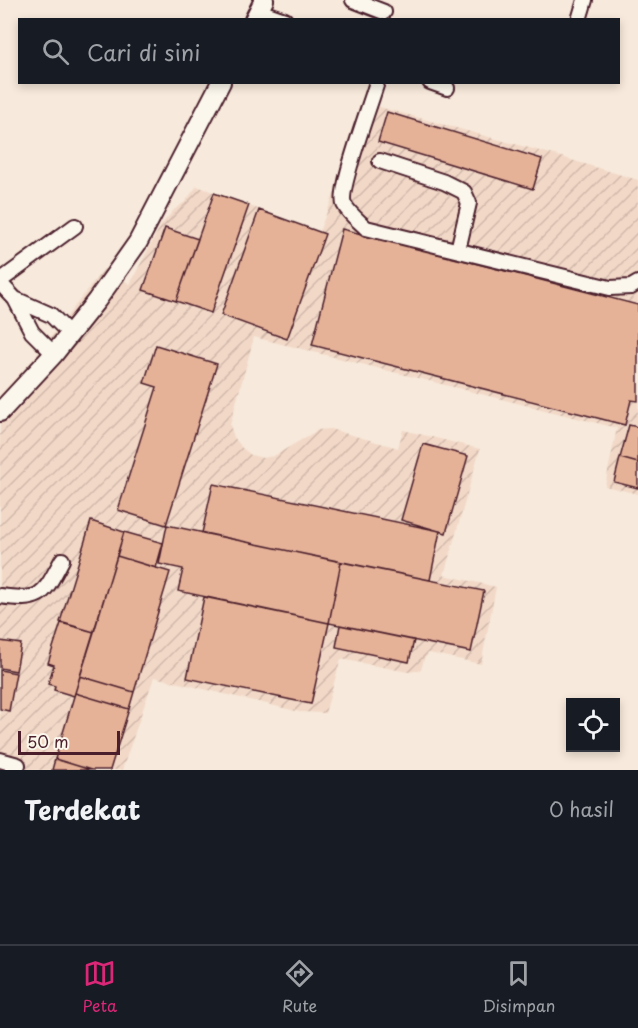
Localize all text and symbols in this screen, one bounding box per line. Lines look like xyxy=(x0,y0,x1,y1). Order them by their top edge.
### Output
search box xyxy=(18,18,620,84)
icon: search xyxy=(39,35,72,68)
text: Cari di sini xyxy=(87,35,200,68)
map controls xyxy=(566,698,620,752)
button: locate xyxy=(566,698,620,752)
scale bar xyxy=(18,728,120,756)
text: 50 m xyxy=(27,729,68,753)
text: Terdekat xyxy=(24,790,141,829)
text: 0 hasil xyxy=(549,794,614,824)
tab: Peta xyxy=(83,957,117,1017)
tab: Rute xyxy=(282,957,317,1017)
tab: Disimpan xyxy=(482,957,555,1017)

